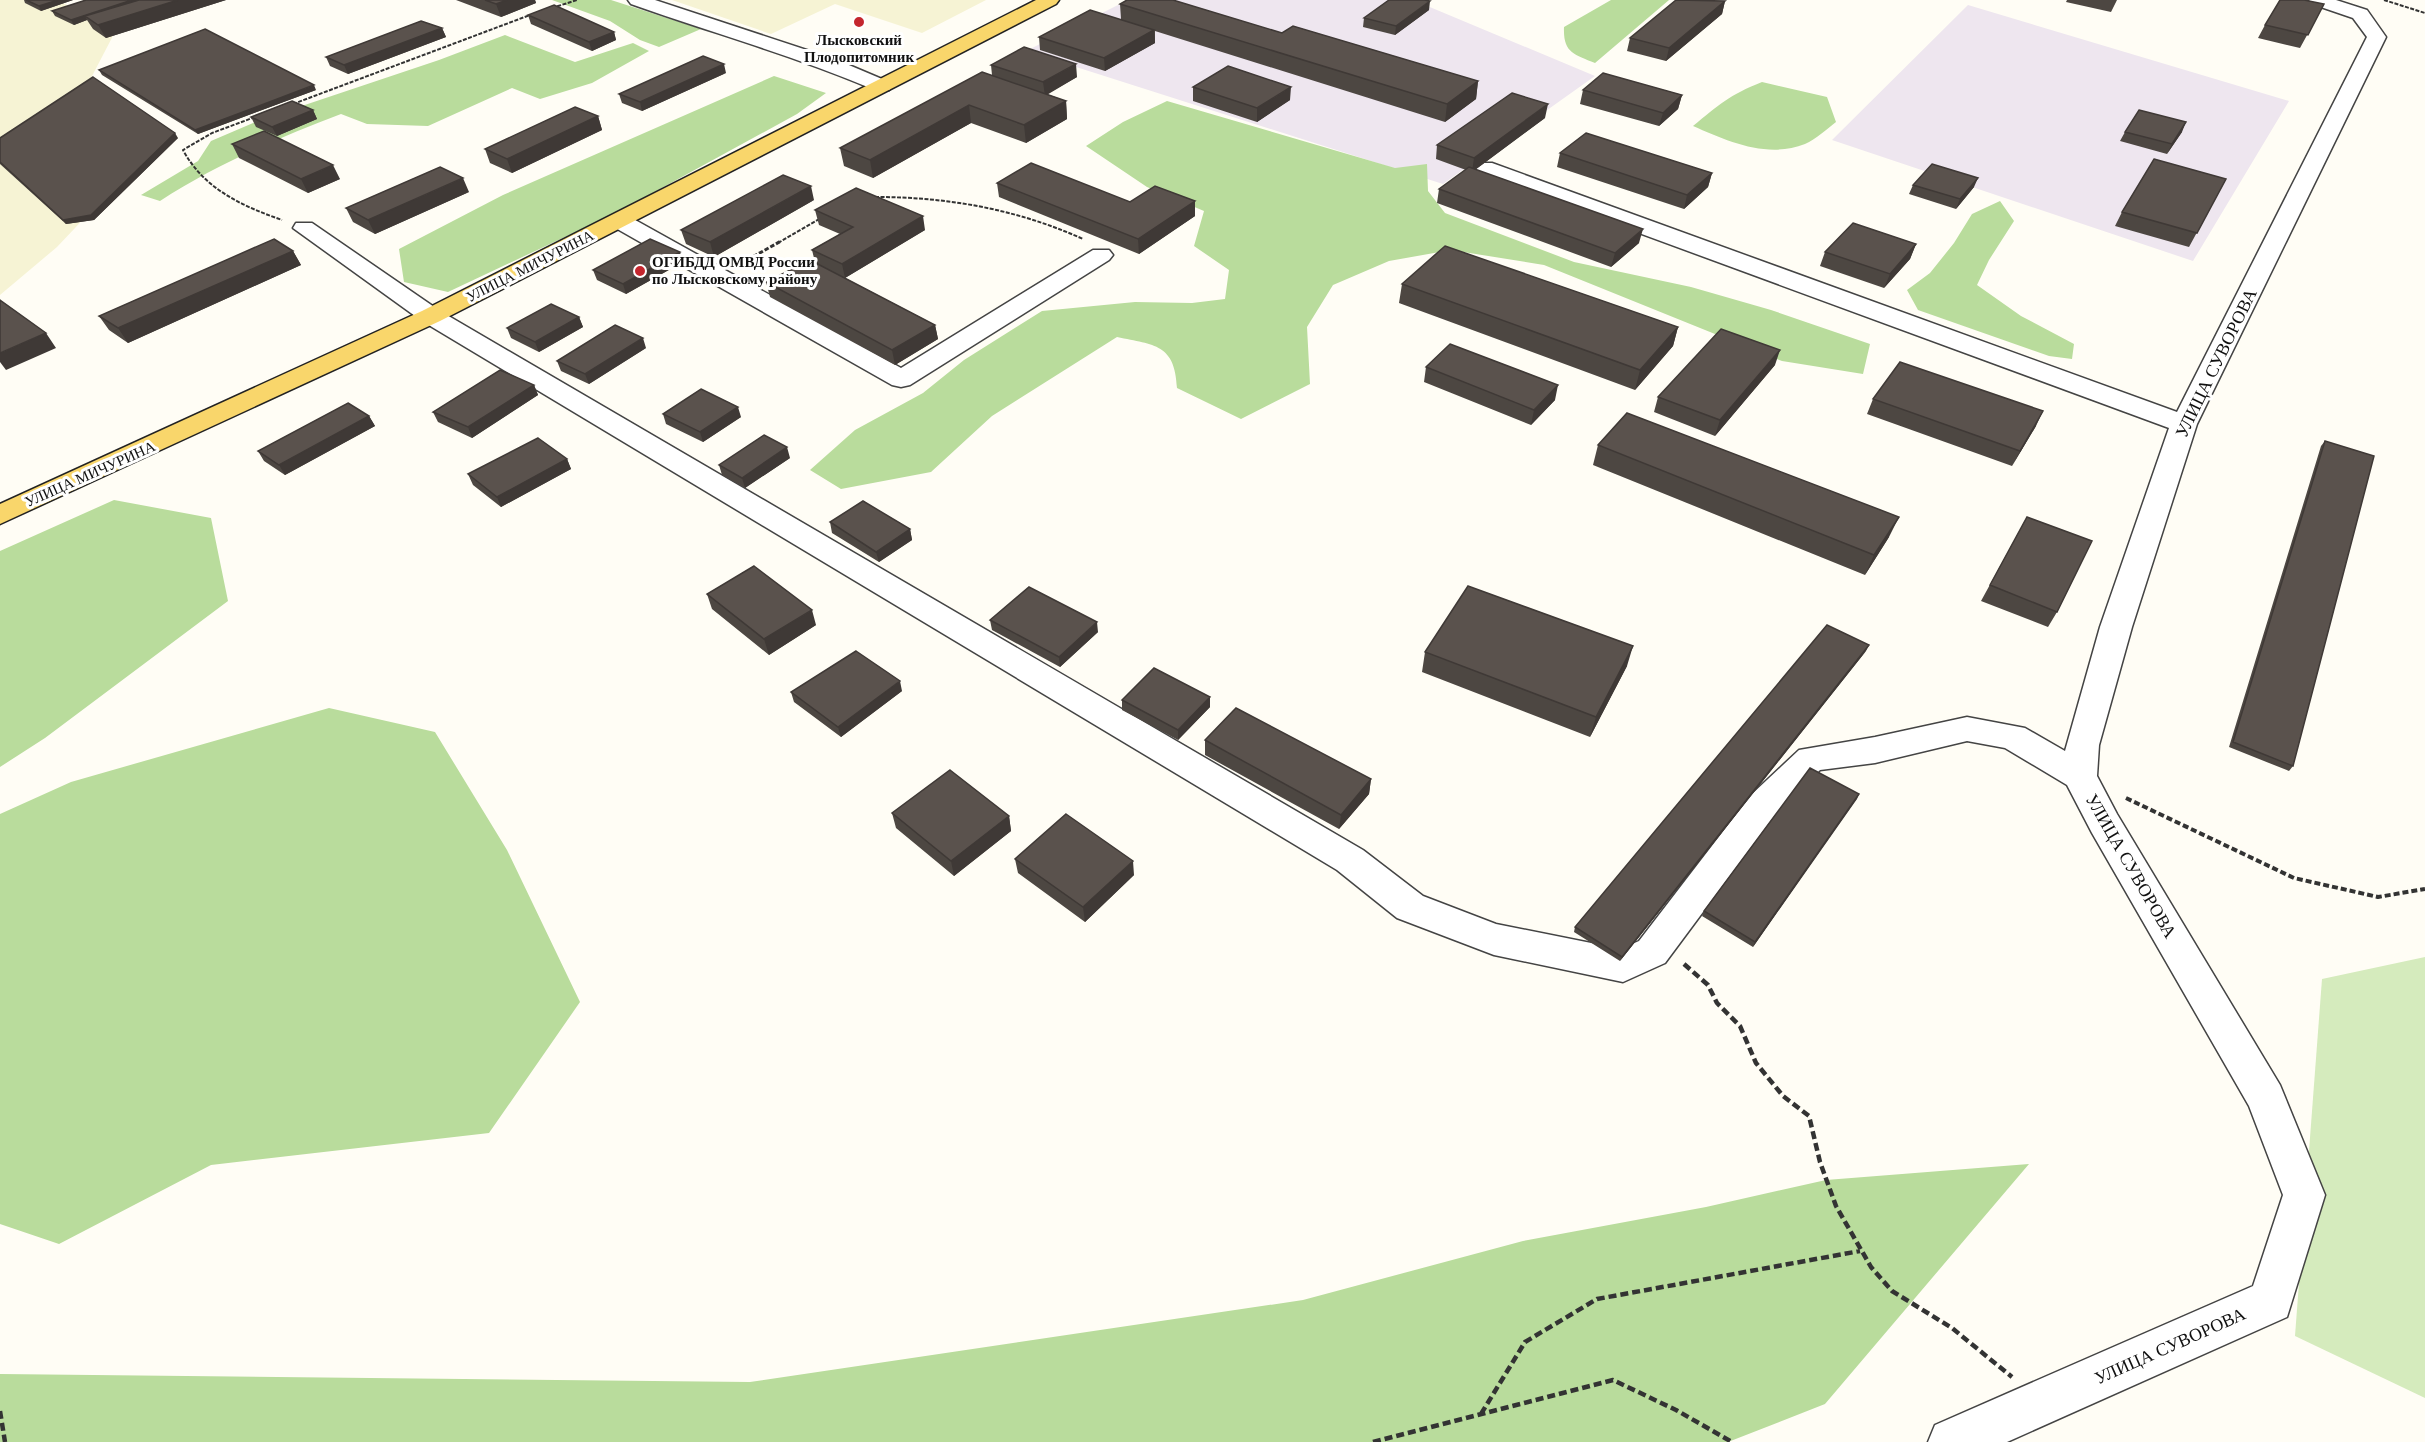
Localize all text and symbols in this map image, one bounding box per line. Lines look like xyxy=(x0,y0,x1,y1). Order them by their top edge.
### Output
marker: Лысковский Плодопитомник xyxy=(852,15,866,29)
place label: Лысковский Плодопитомник xyxy=(804,32,914,65)
street label: УЛИЦА МИЧУРИНА xyxy=(464,227,596,305)
place label: ОГИБДД ОМВД России по Лысковскому району xyxy=(652,254,818,287)
marker: ОГИБДД ОМВД России по Лысковскому району xyxy=(633,264,647,278)
street label: УЛИЦА СУВОРОВА xyxy=(2171,285,2261,441)
street label: УЛИЦА МИЧУРИНА xyxy=(22,438,158,510)
street label: УЛИЦА СУВОРОВА xyxy=(2082,790,2180,942)
street label: УЛИЦА СУВОРОВА xyxy=(2091,1304,2249,1388)

